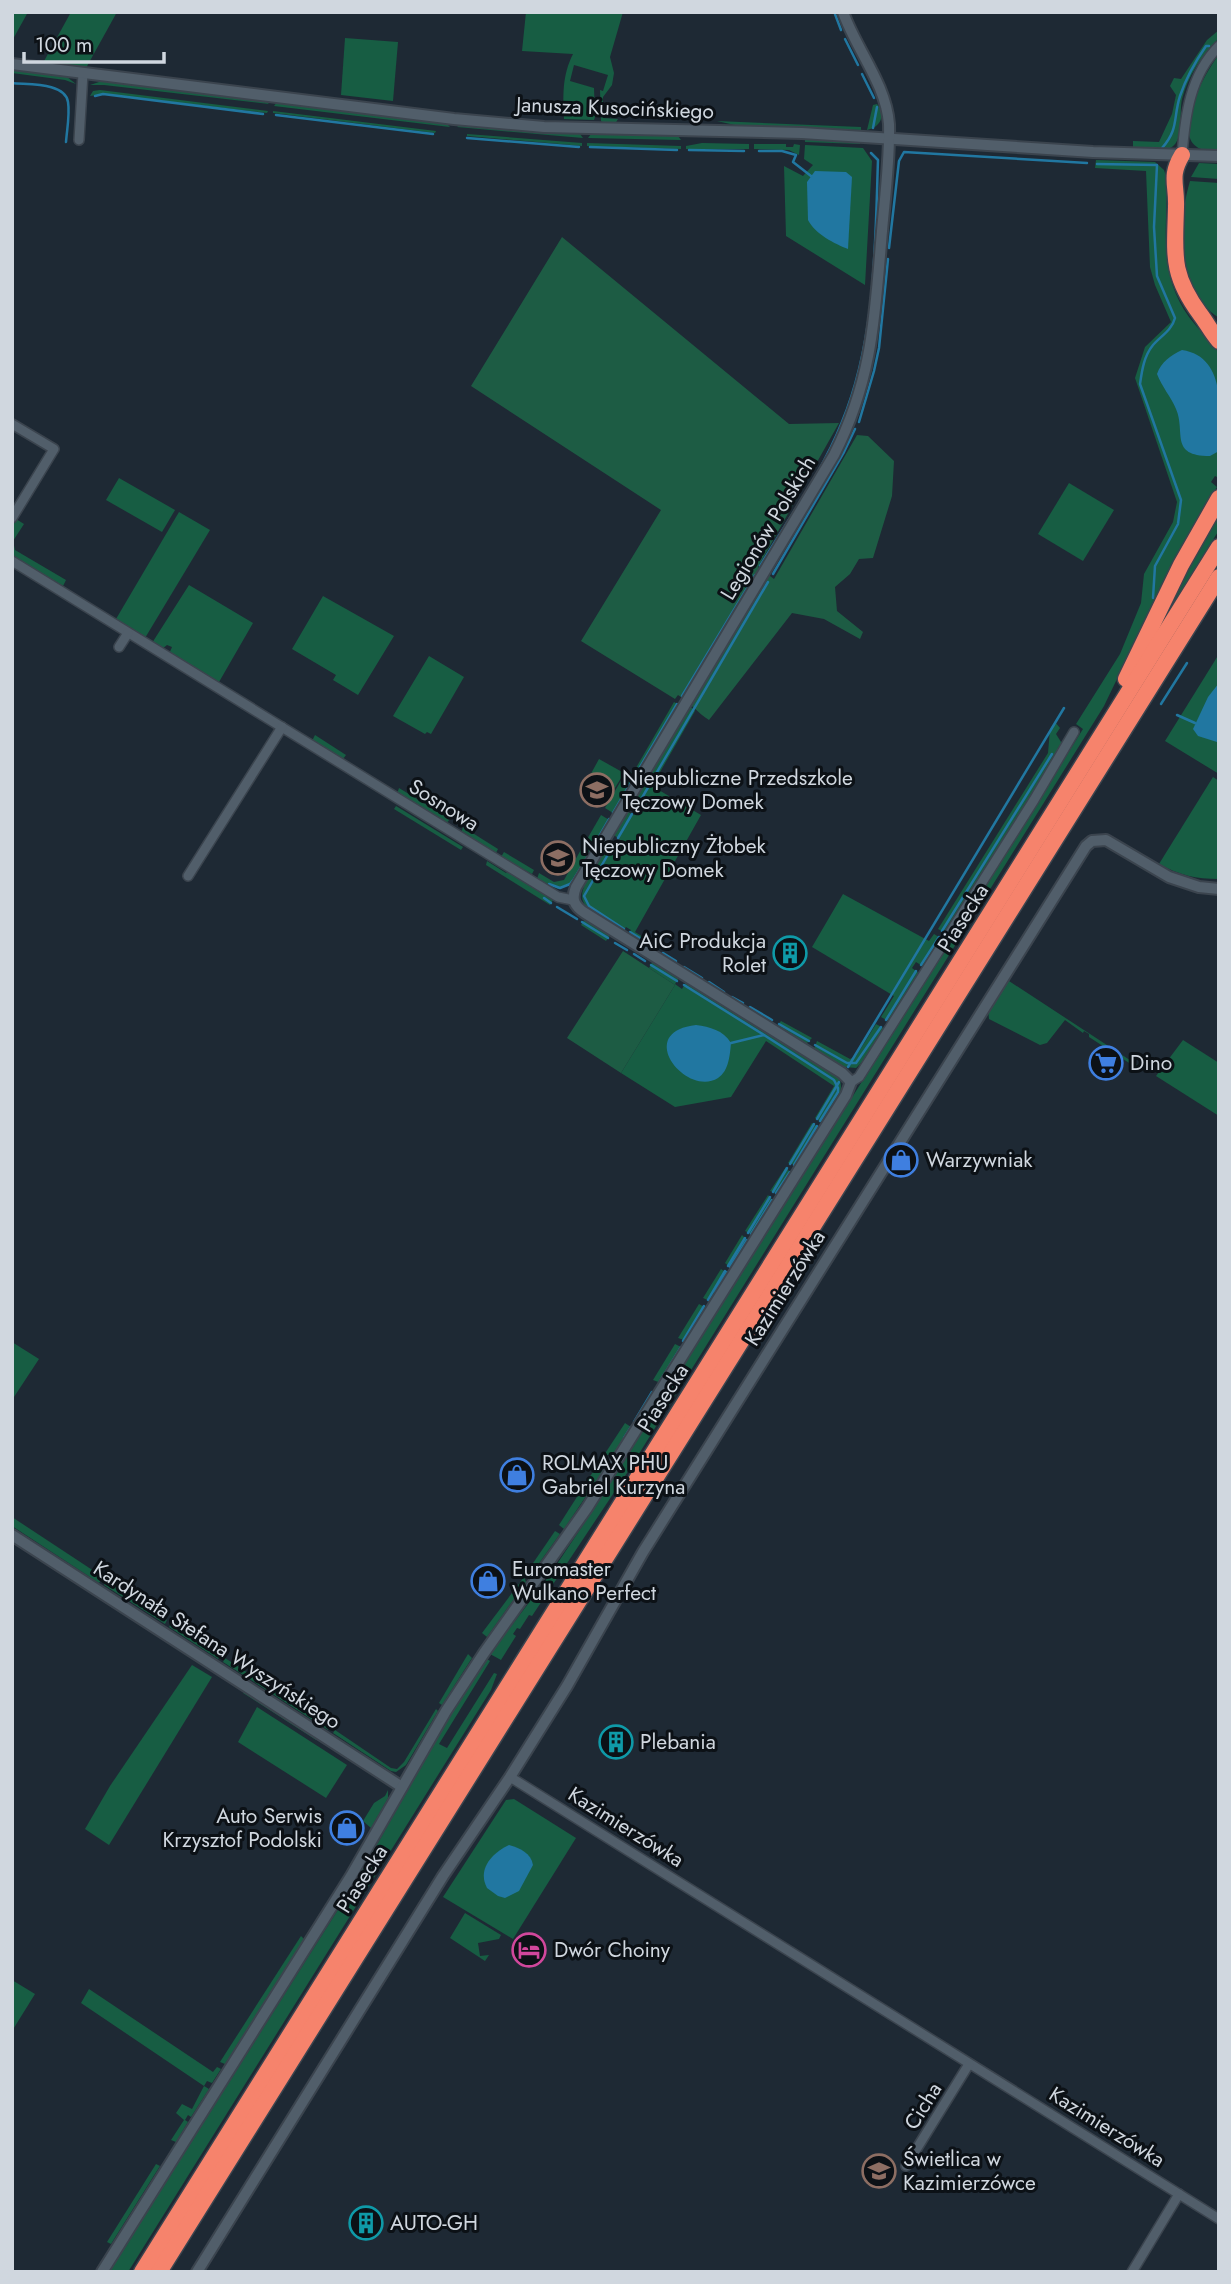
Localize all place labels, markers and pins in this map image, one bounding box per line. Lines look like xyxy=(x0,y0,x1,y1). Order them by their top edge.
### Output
place label: Niepubliczne Przedszkole Tęczowy Domek xyxy=(622,763,853,817)
school or university icon: Niepubliczne Przedszkole Tęczowy Domek xyxy=(578,771,616,809)
place label: Niepubliczny Żłobek Tęczowy Domek xyxy=(582,831,766,885)
school or university icon: Niepubliczny Żłobek Tęczowy Domek xyxy=(539,839,577,877)
place label: AiC Produkcja Rolet xyxy=(639,926,766,980)
building icon: AiC Produkcja Rolet xyxy=(771,934,809,972)
supermarket icon: Dino xyxy=(1087,1044,1125,1082)
place label: Dino xyxy=(1130,1048,1172,1078)
shop icon: Warzywniak xyxy=(882,1141,920,1179)
place label: Warzywniak xyxy=(926,1145,1033,1175)
place label: ROLMAX PHU Gabriel Kurzyna xyxy=(542,1448,685,1502)
shop icon: ROLMAX PHU Gabriel Kurzyna xyxy=(498,1456,536,1494)
place label: Euromaster Wulkano Perfect xyxy=(512,1554,656,1608)
shop icon: Euromaster Wulkano Perfect xyxy=(469,1562,507,1600)
building icon: Plebania xyxy=(597,1723,635,1761)
place label: Plebania xyxy=(640,1727,716,1757)
place label: Auto Serwis Krzysztof Podolski xyxy=(162,1801,322,1855)
shop icon: Auto Serwis Krzysztof Podolski xyxy=(328,1809,366,1847)
hotel icon: Dwór Choiny xyxy=(510,1931,548,1969)
place label: Dwór Choiny xyxy=(554,1935,671,1965)
place label: Świetlica w Kazimierzówce xyxy=(903,2144,1036,2198)
school or university icon: Świetlica w Kazimierzówce xyxy=(860,2152,898,2190)
building icon: AUTO-GH xyxy=(347,2204,385,2242)
place label: AUTO-GH xyxy=(390,2208,478,2238)

